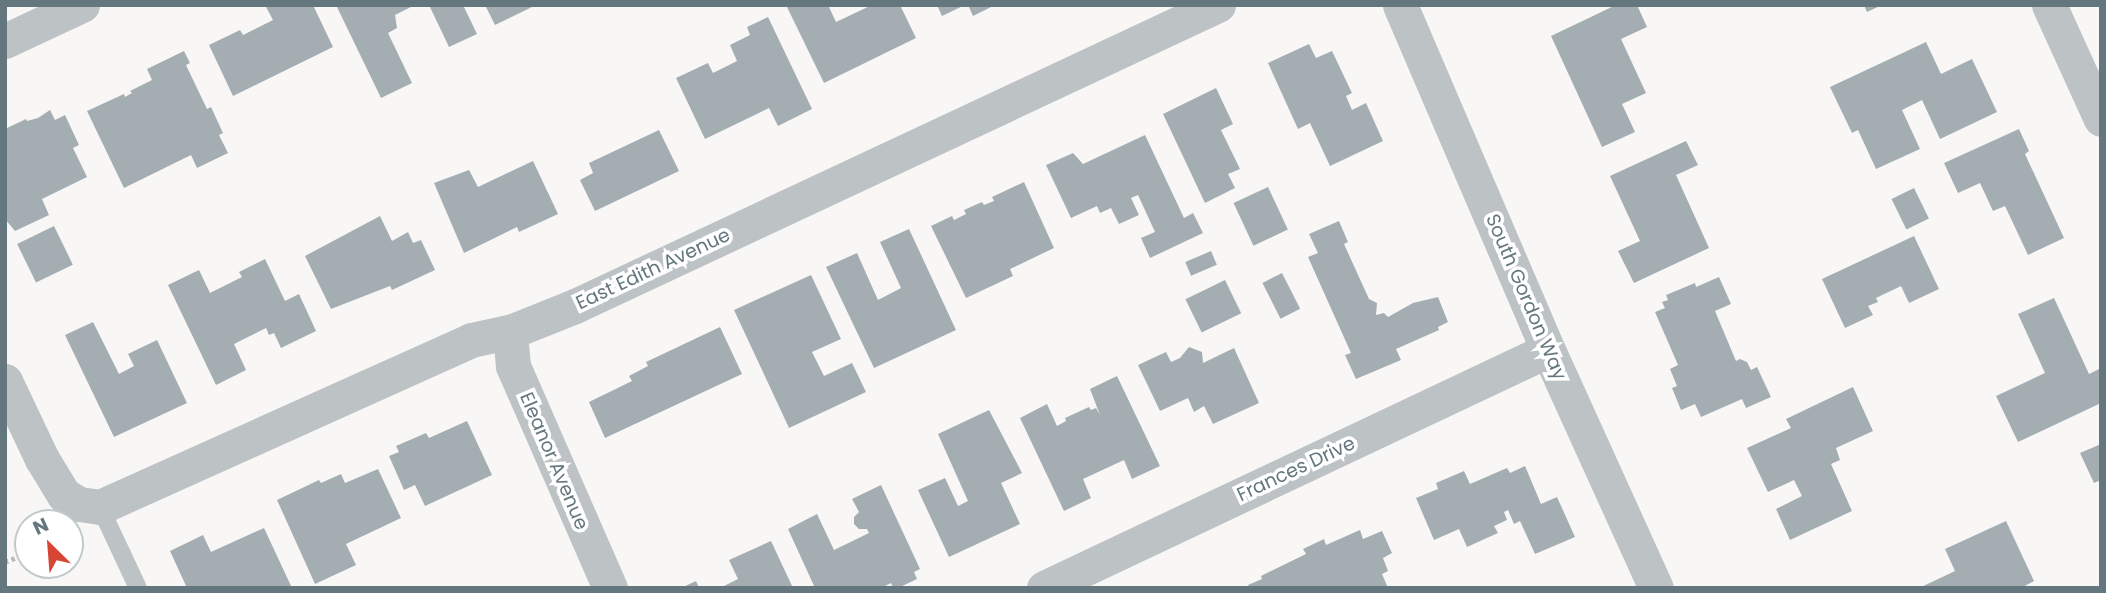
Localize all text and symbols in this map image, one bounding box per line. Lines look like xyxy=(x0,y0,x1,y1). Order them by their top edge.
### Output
street label: South Gordon Way xyxy=(1481,211,1571,383)
street label: East Edith Avenue xyxy=(572,223,734,315)
street label: Eleanor Avenue xyxy=(515,389,593,533)
street label: Frances Drive xyxy=(1233,432,1359,506)
north arrow xyxy=(14,509,84,579)
text: N xyxy=(29,511,53,542)

